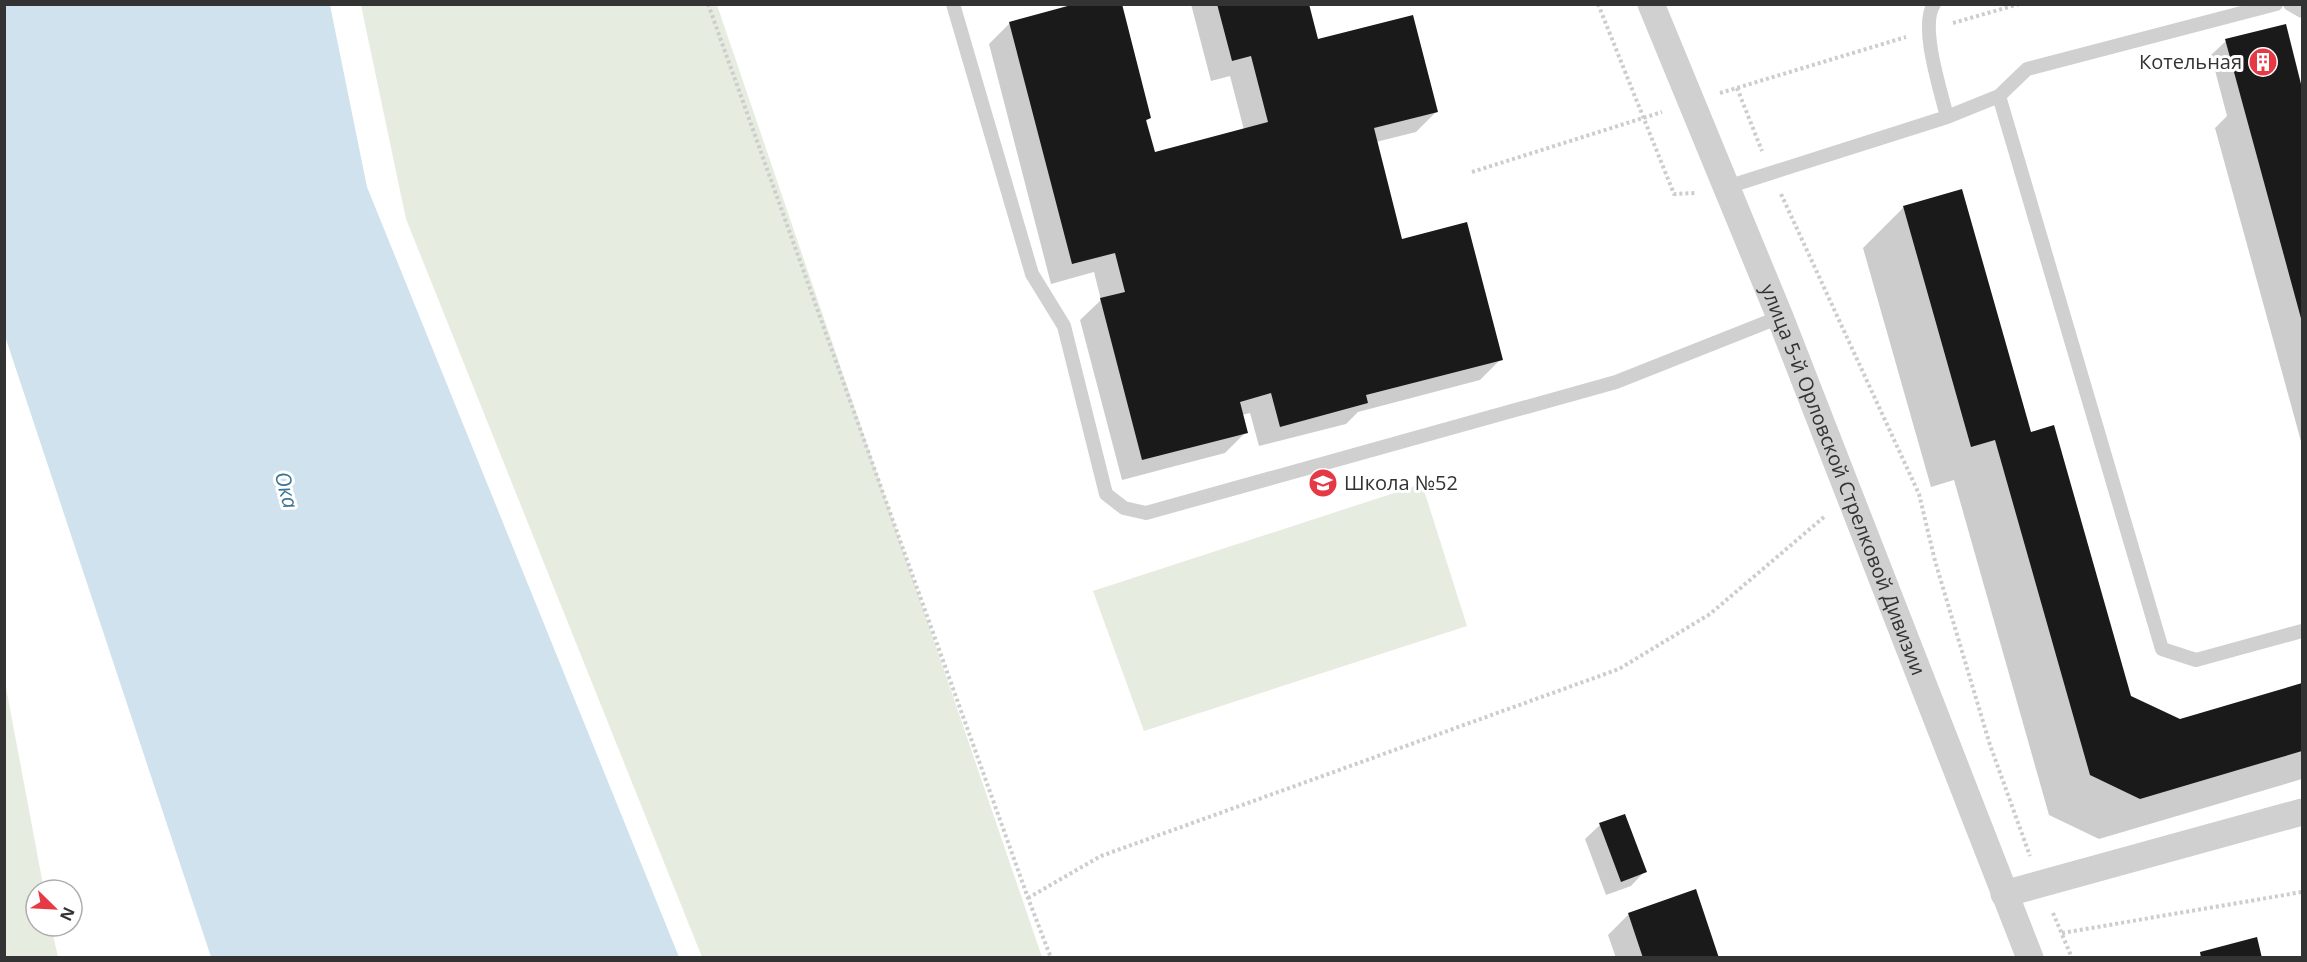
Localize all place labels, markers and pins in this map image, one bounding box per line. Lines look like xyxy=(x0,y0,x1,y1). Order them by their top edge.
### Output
building icon: Котельная xyxy=(2247,46,2279,78)
place label: Котельная xyxy=(2139,48,2242,75)
school or university icon: Школа №52 xyxy=(1307,467,1339,499)
place label: Школа №52 xyxy=(1344,469,1458,496)

